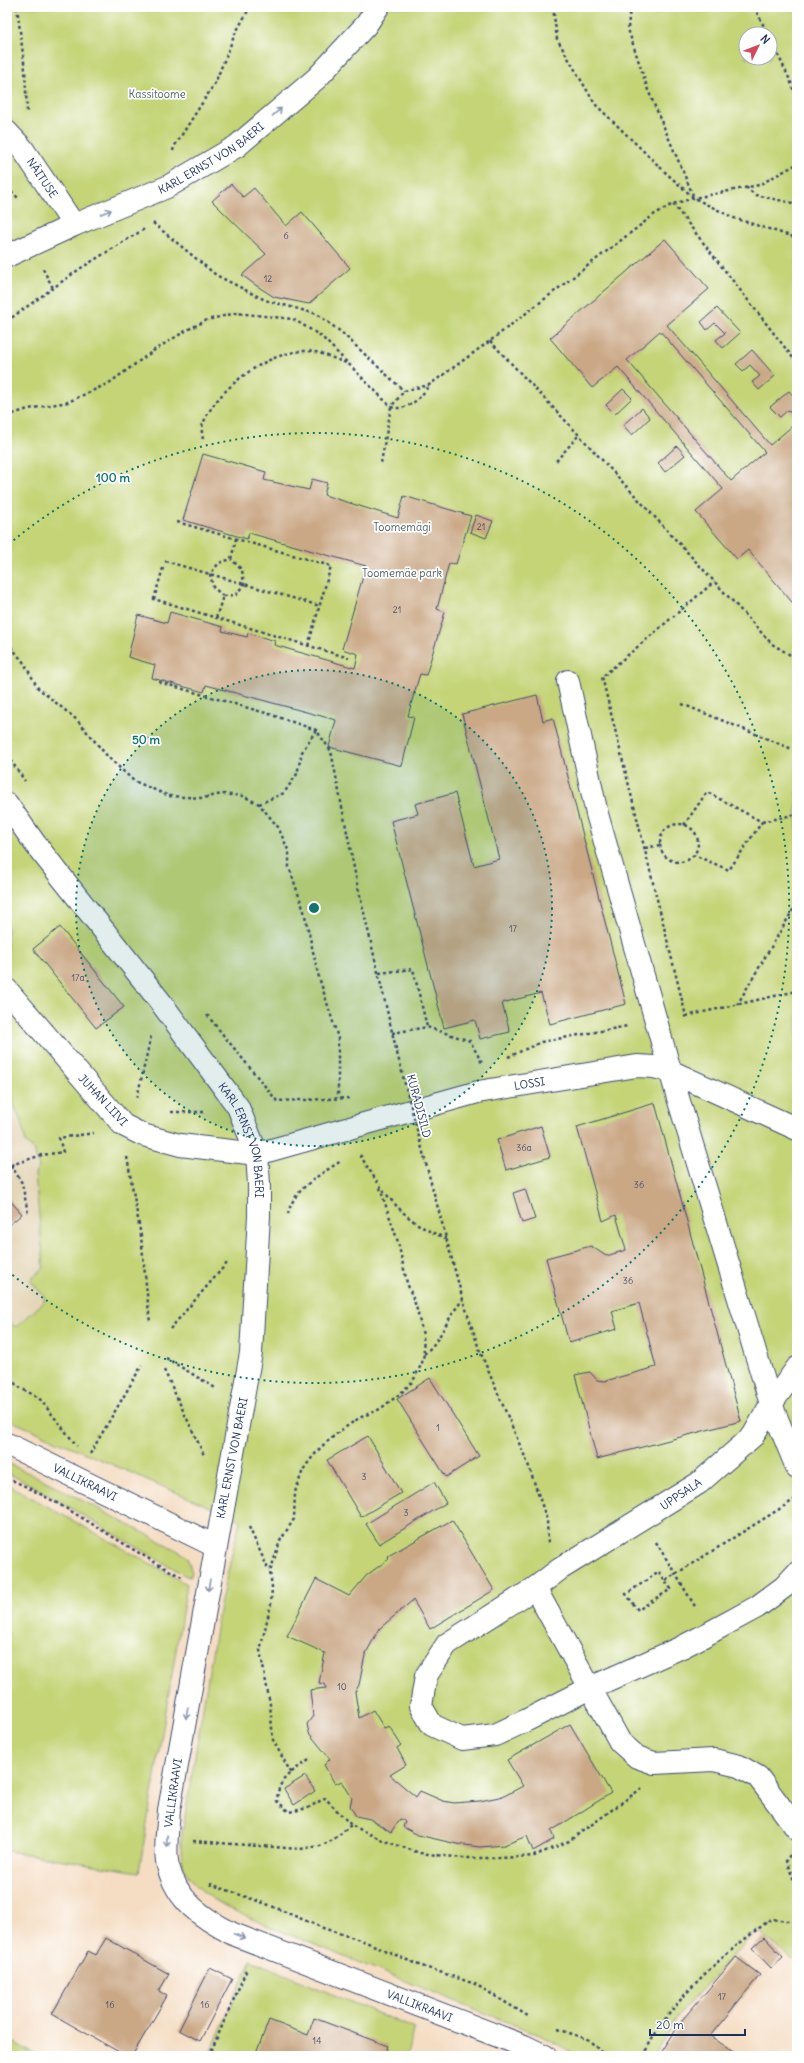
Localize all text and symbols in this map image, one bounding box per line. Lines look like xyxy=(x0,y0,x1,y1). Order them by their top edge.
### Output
north arrow xyxy=(738,26,778,66)
text: N xyxy=(758,32,773,47)
park label: Kassitoome xyxy=(128,87,186,101)
one-way arrow xyxy=(271,108,282,117)
street label: KARL ERNST VON BAERI xyxy=(156,119,267,197)
street label: NÄITUSE xyxy=(24,155,61,201)
one-way arrow xyxy=(99,208,111,215)
house number: 6 xyxy=(283,230,289,241)
house number: 12 xyxy=(264,273,272,284)
text: 100 m xyxy=(96,470,130,485)
park label: Toomemägi xyxy=(373,520,431,534)
house number: 21 xyxy=(477,521,485,532)
park label: Toomemäe park xyxy=(362,566,442,580)
house number: 21 xyxy=(393,604,401,615)
text: 50 m xyxy=(132,732,161,747)
centre of rings xyxy=(307,901,321,915)
house number: 17 xyxy=(509,923,518,934)
house number: 17a xyxy=(71,972,85,983)
street label: JUHAN LIIVI xyxy=(75,1071,131,1129)
street label: KURADISILD xyxy=(404,1073,434,1140)
street label: LOSSI xyxy=(513,1074,546,1093)
street label: KARL ERNST VON BAERI xyxy=(215,1080,266,1198)
house number: 36a xyxy=(516,1142,532,1153)
house number: 36 xyxy=(634,1179,644,1190)
house number: 36 xyxy=(623,1275,633,1286)
street label: KARL ERNST VON BAERI xyxy=(213,1396,251,1520)
house number: 1 xyxy=(436,1422,440,1433)
street label: VALLIKRAAVI xyxy=(51,1461,120,1504)
house number: 3 xyxy=(361,1471,367,1482)
street label: UPPSALA xyxy=(658,1475,704,1513)
house number: 3 xyxy=(403,1507,409,1518)
one-way arrow xyxy=(205,1578,213,1591)
house number: 10 xyxy=(337,1681,347,1692)
one-way arrow xyxy=(182,1706,190,1719)
street label: VALLIKRAAVI xyxy=(161,1757,185,1828)
one-way arrow xyxy=(164,1834,171,1847)
one-way arrow xyxy=(233,1933,245,1941)
street label: VALLIKRAAVI xyxy=(385,1987,455,2025)
house number: 17 xyxy=(718,1991,727,2002)
house number: 16 xyxy=(106,1999,114,2010)
house number: 16 xyxy=(201,1999,209,2010)
scale bar xyxy=(650,2011,745,2037)
text: 20 m xyxy=(656,2017,684,2032)
house number: 14 xyxy=(313,2035,321,2046)

